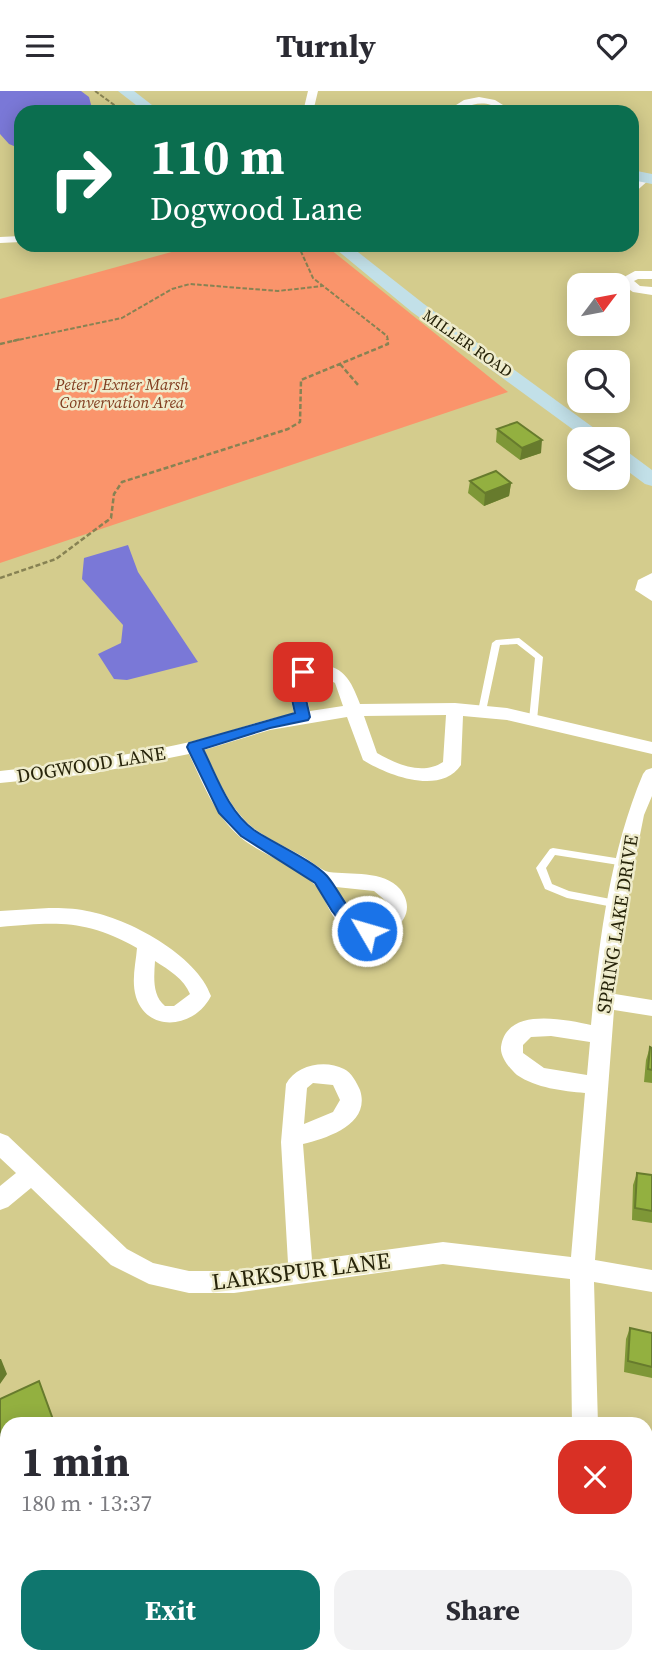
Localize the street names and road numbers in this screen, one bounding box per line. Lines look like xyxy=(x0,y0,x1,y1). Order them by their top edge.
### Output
street label: MILLER ROAD xyxy=(419,304,517,382)
street label: DOGWOOD LANE xyxy=(15,739,167,789)
street label: SPRING LAKE DRIVE xyxy=(590,833,644,1015)
street label: LARKSPUR LANE xyxy=(210,1244,392,1298)

